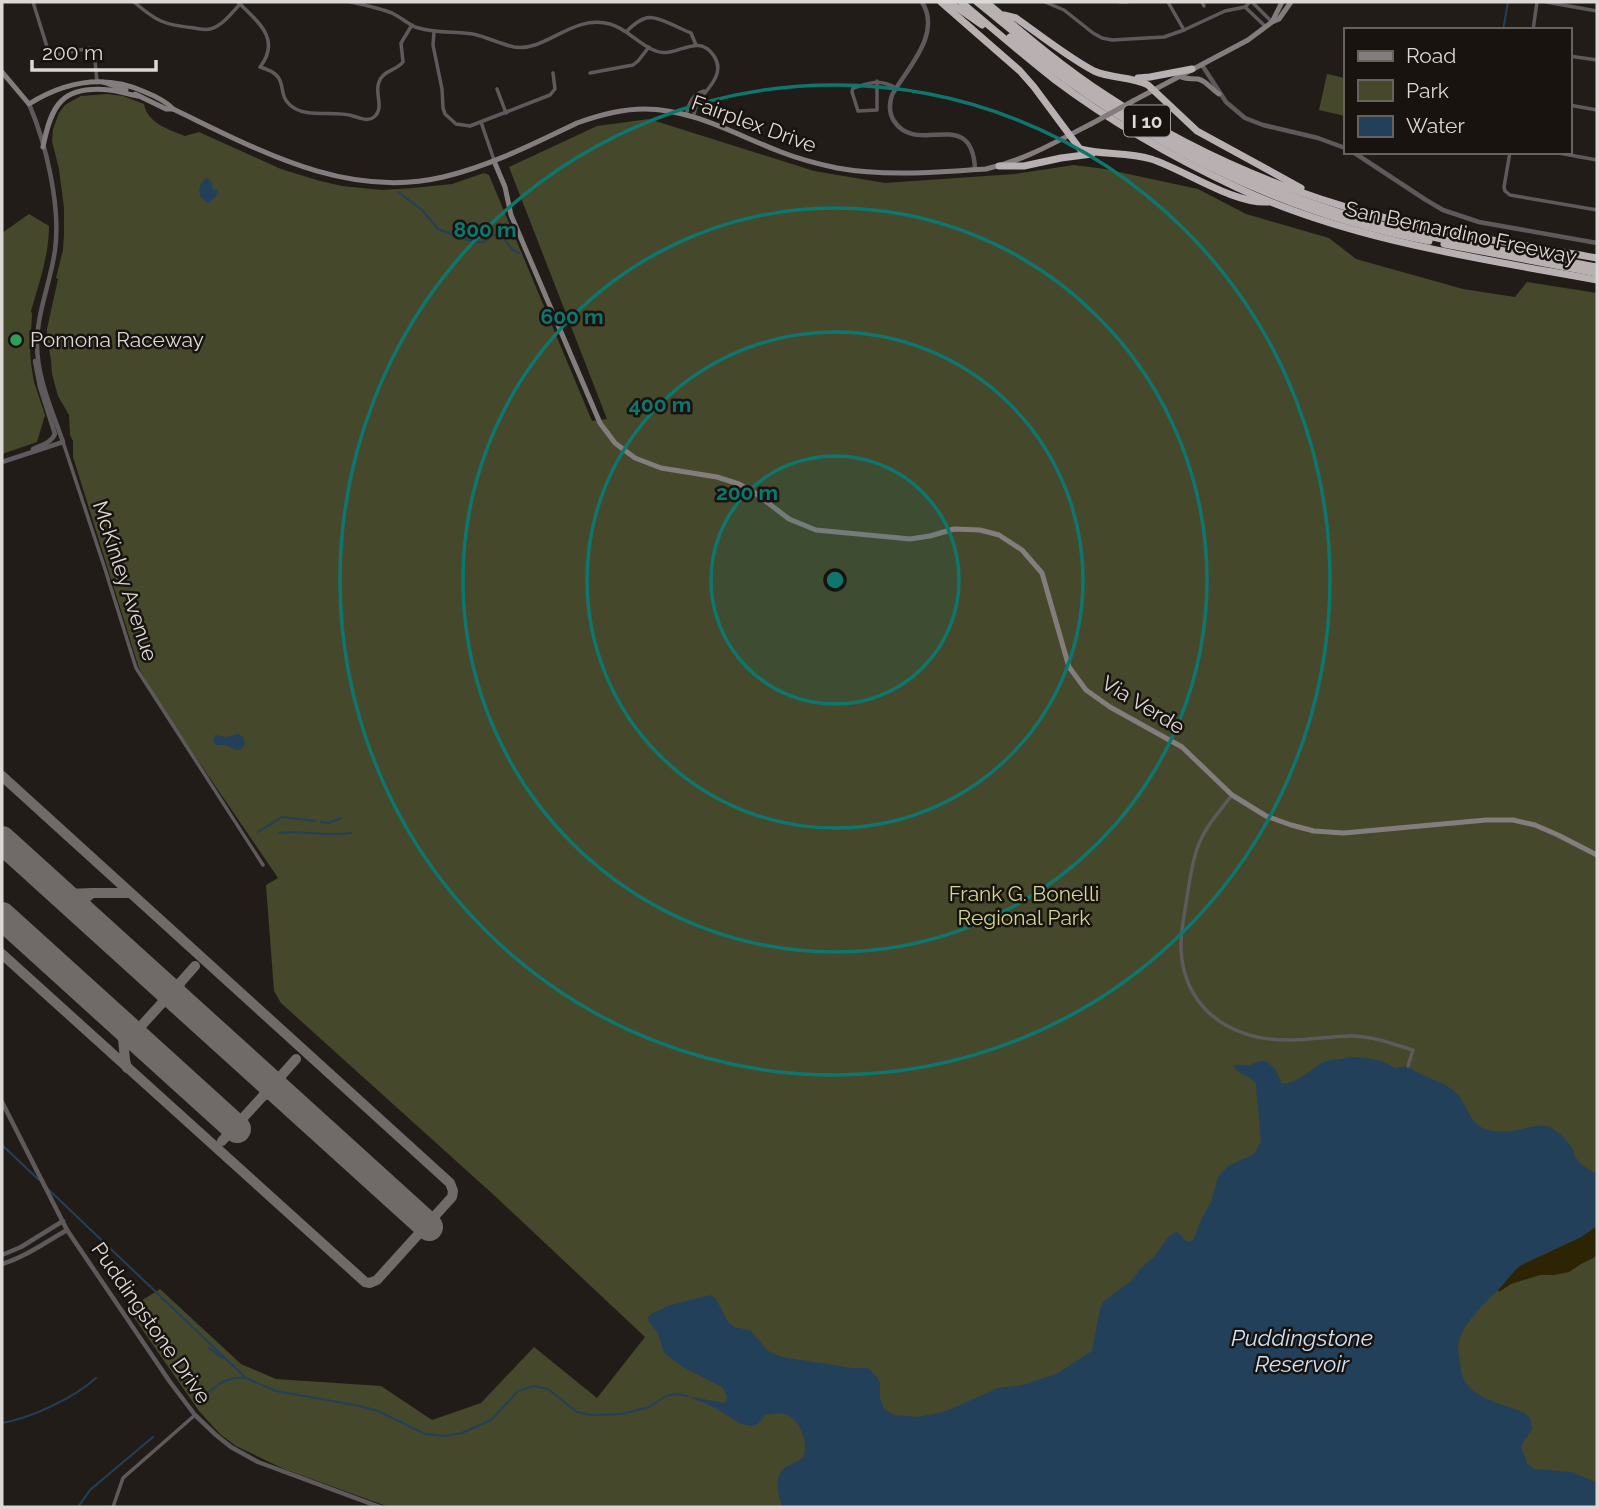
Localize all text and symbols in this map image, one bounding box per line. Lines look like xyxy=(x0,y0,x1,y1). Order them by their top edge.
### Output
scale bar xyxy=(32,28,156,72)
legend xyxy=(1344,28,1571,154)
text: 200 m xyxy=(42,40,103,65)
text: Road xyxy=(1406,43,1456,68)
text: Park xyxy=(1406,78,1449,103)
street label: Fairplex Drive xyxy=(688,89,820,158)
road number: I 10 xyxy=(1124,105,1170,136)
text: Water xyxy=(1406,113,1465,138)
street label: San Bernardino Freeway xyxy=(1343,196,1579,269)
text: 800 m xyxy=(453,217,517,242)
text: 600 m xyxy=(540,304,604,329)
place label: Pomona Raceway xyxy=(30,327,204,352)
marker: Pomona Raceway xyxy=(8,332,24,348)
text: 400 m xyxy=(629,392,691,417)
text: 200 m xyxy=(716,480,778,505)
street label: McKinley Avenue xyxy=(88,498,163,664)
centre of rings xyxy=(823,568,847,592)
street label: Via Verde xyxy=(1097,670,1189,739)
park label: Frank G. Bonelli Regional Park xyxy=(949,881,1099,930)
street label: Puddingstone Drive xyxy=(86,1237,216,1408)
water label: Puddingstone Reservoir xyxy=(1231,1324,1373,1377)

